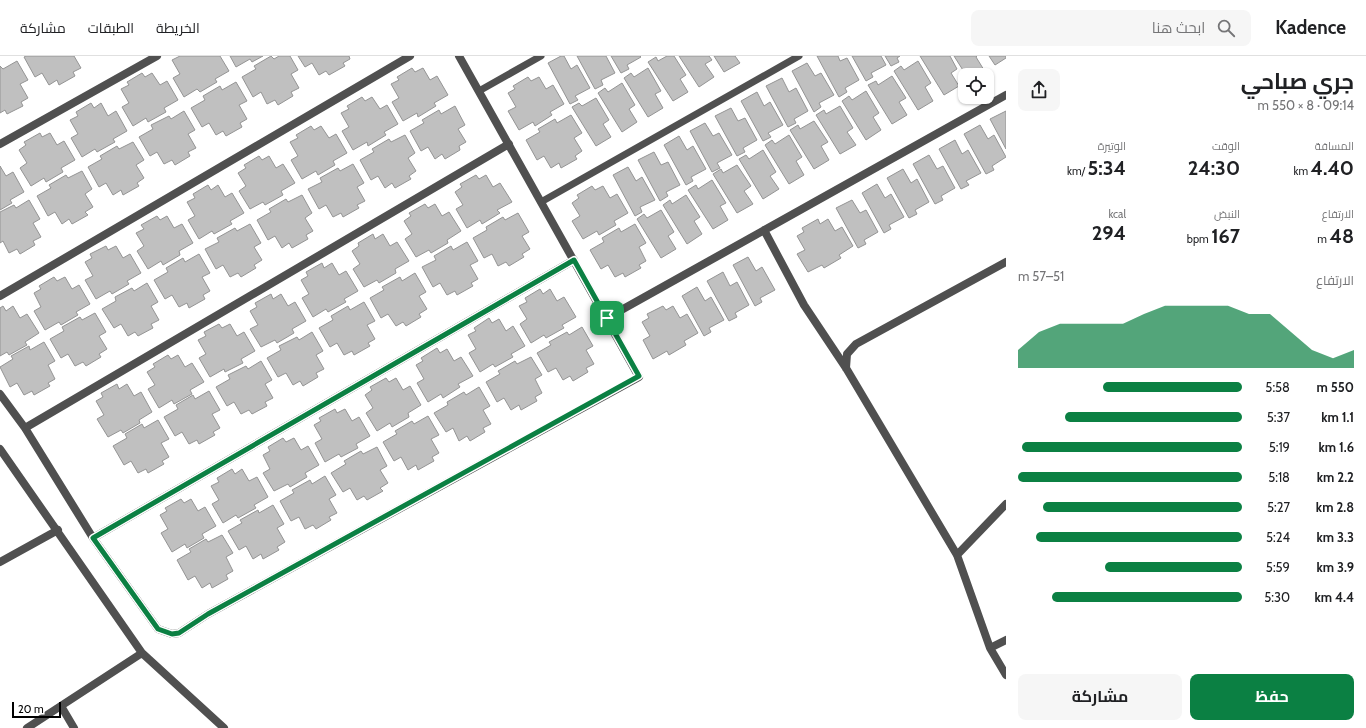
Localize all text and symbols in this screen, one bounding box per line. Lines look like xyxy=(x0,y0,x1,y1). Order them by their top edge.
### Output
search box xyxy=(971,10,1251,46)
text: Kadence xyxy=(1275,16,1346,39)
icon: search xyxy=(1215,17,1237,39)
text: مشاركة xyxy=(20,19,66,37)
text: الطبقات xyxy=(88,19,134,37)
text: الخريطة xyxy=(156,19,200,37)
text: ابحث هنا xyxy=(1152,19,1205,37)
map controls xyxy=(958,68,994,104)
button: locate xyxy=(958,68,994,104)
text: جري صباحي xyxy=(1241,68,1354,95)
button: share xyxy=(1018,69,1060,111)
text: 09:14 · 8 × 550 m xyxy=(1258,97,1354,113)
text: الوتيرة xyxy=(1098,139,1126,153)
text: الوقت xyxy=(1212,139,1240,153)
text: المسافة xyxy=(1315,139,1354,153)
text: 5:34 xyxy=(1088,156,1126,180)
text: 24:30 xyxy=(1188,156,1240,180)
text: 4.40 xyxy=(1311,156,1354,180)
text: /km xyxy=(1067,164,1088,178)
text: km xyxy=(1294,164,1311,178)
text: kcal xyxy=(1108,207,1126,221)
text: النبض xyxy=(1214,207,1240,221)
text: الارتفاع xyxy=(1322,207,1354,221)
text: 294 xyxy=(1092,221,1126,245)
text: 167 xyxy=(1211,224,1240,248)
text: 48 xyxy=(1330,224,1354,248)
text: bpm xyxy=(1187,232,1211,246)
text: m xyxy=(1317,232,1330,246)
text: 51–57 m xyxy=(1018,268,1064,284)
text: الارتفاع xyxy=(1316,272,1354,288)
pin xyxy=(590,301,624,335)
icon: arrive xyxy=(596,307,618,329)
text: 5:58 xyxy=(1265,379,1290,395)
text: 550 m xyxy=(1317,379,1354,395)
text: 5:37 xyxy=(1267,409,1290,425)
text: 1.1 km xyxy=(1321,409,1354,425)
text: 5:19 xyxy=(1269,439,1290,455)
text: 1.6 km xyxy=(1318,439,1354,455)
text: 5:18 xyxy=(1268,469,1290,485)
text: 2.2 km xyxy=(1317,469,1354,485)
text: 5:27 xyxy=(1267,499,1290,515)
text: 2.8 km xyxy=(1316,499,1354,515)
text: 5:24 xyxy=(1266,529,1290,545)
text: 3.3 km xyxy=(1317,529,1354,545)
text: 5:59 xyxy=(1266,559,1290,575)
text: 3.9 km xyxy=(1316,559,1354,575)
text: 5:30 xyxy=(1264,589,1290,605)
text: 4.4 km xyxy=(1314,589,1354,605)
button: مشاركة xyxy=(1018,674,1182,720)
button: حفظ xyxy=(1190,674,1354,720)
scale bar xyxy=(12,700,61,719)
text: 20 m xyxy=(18,702,44,716)

